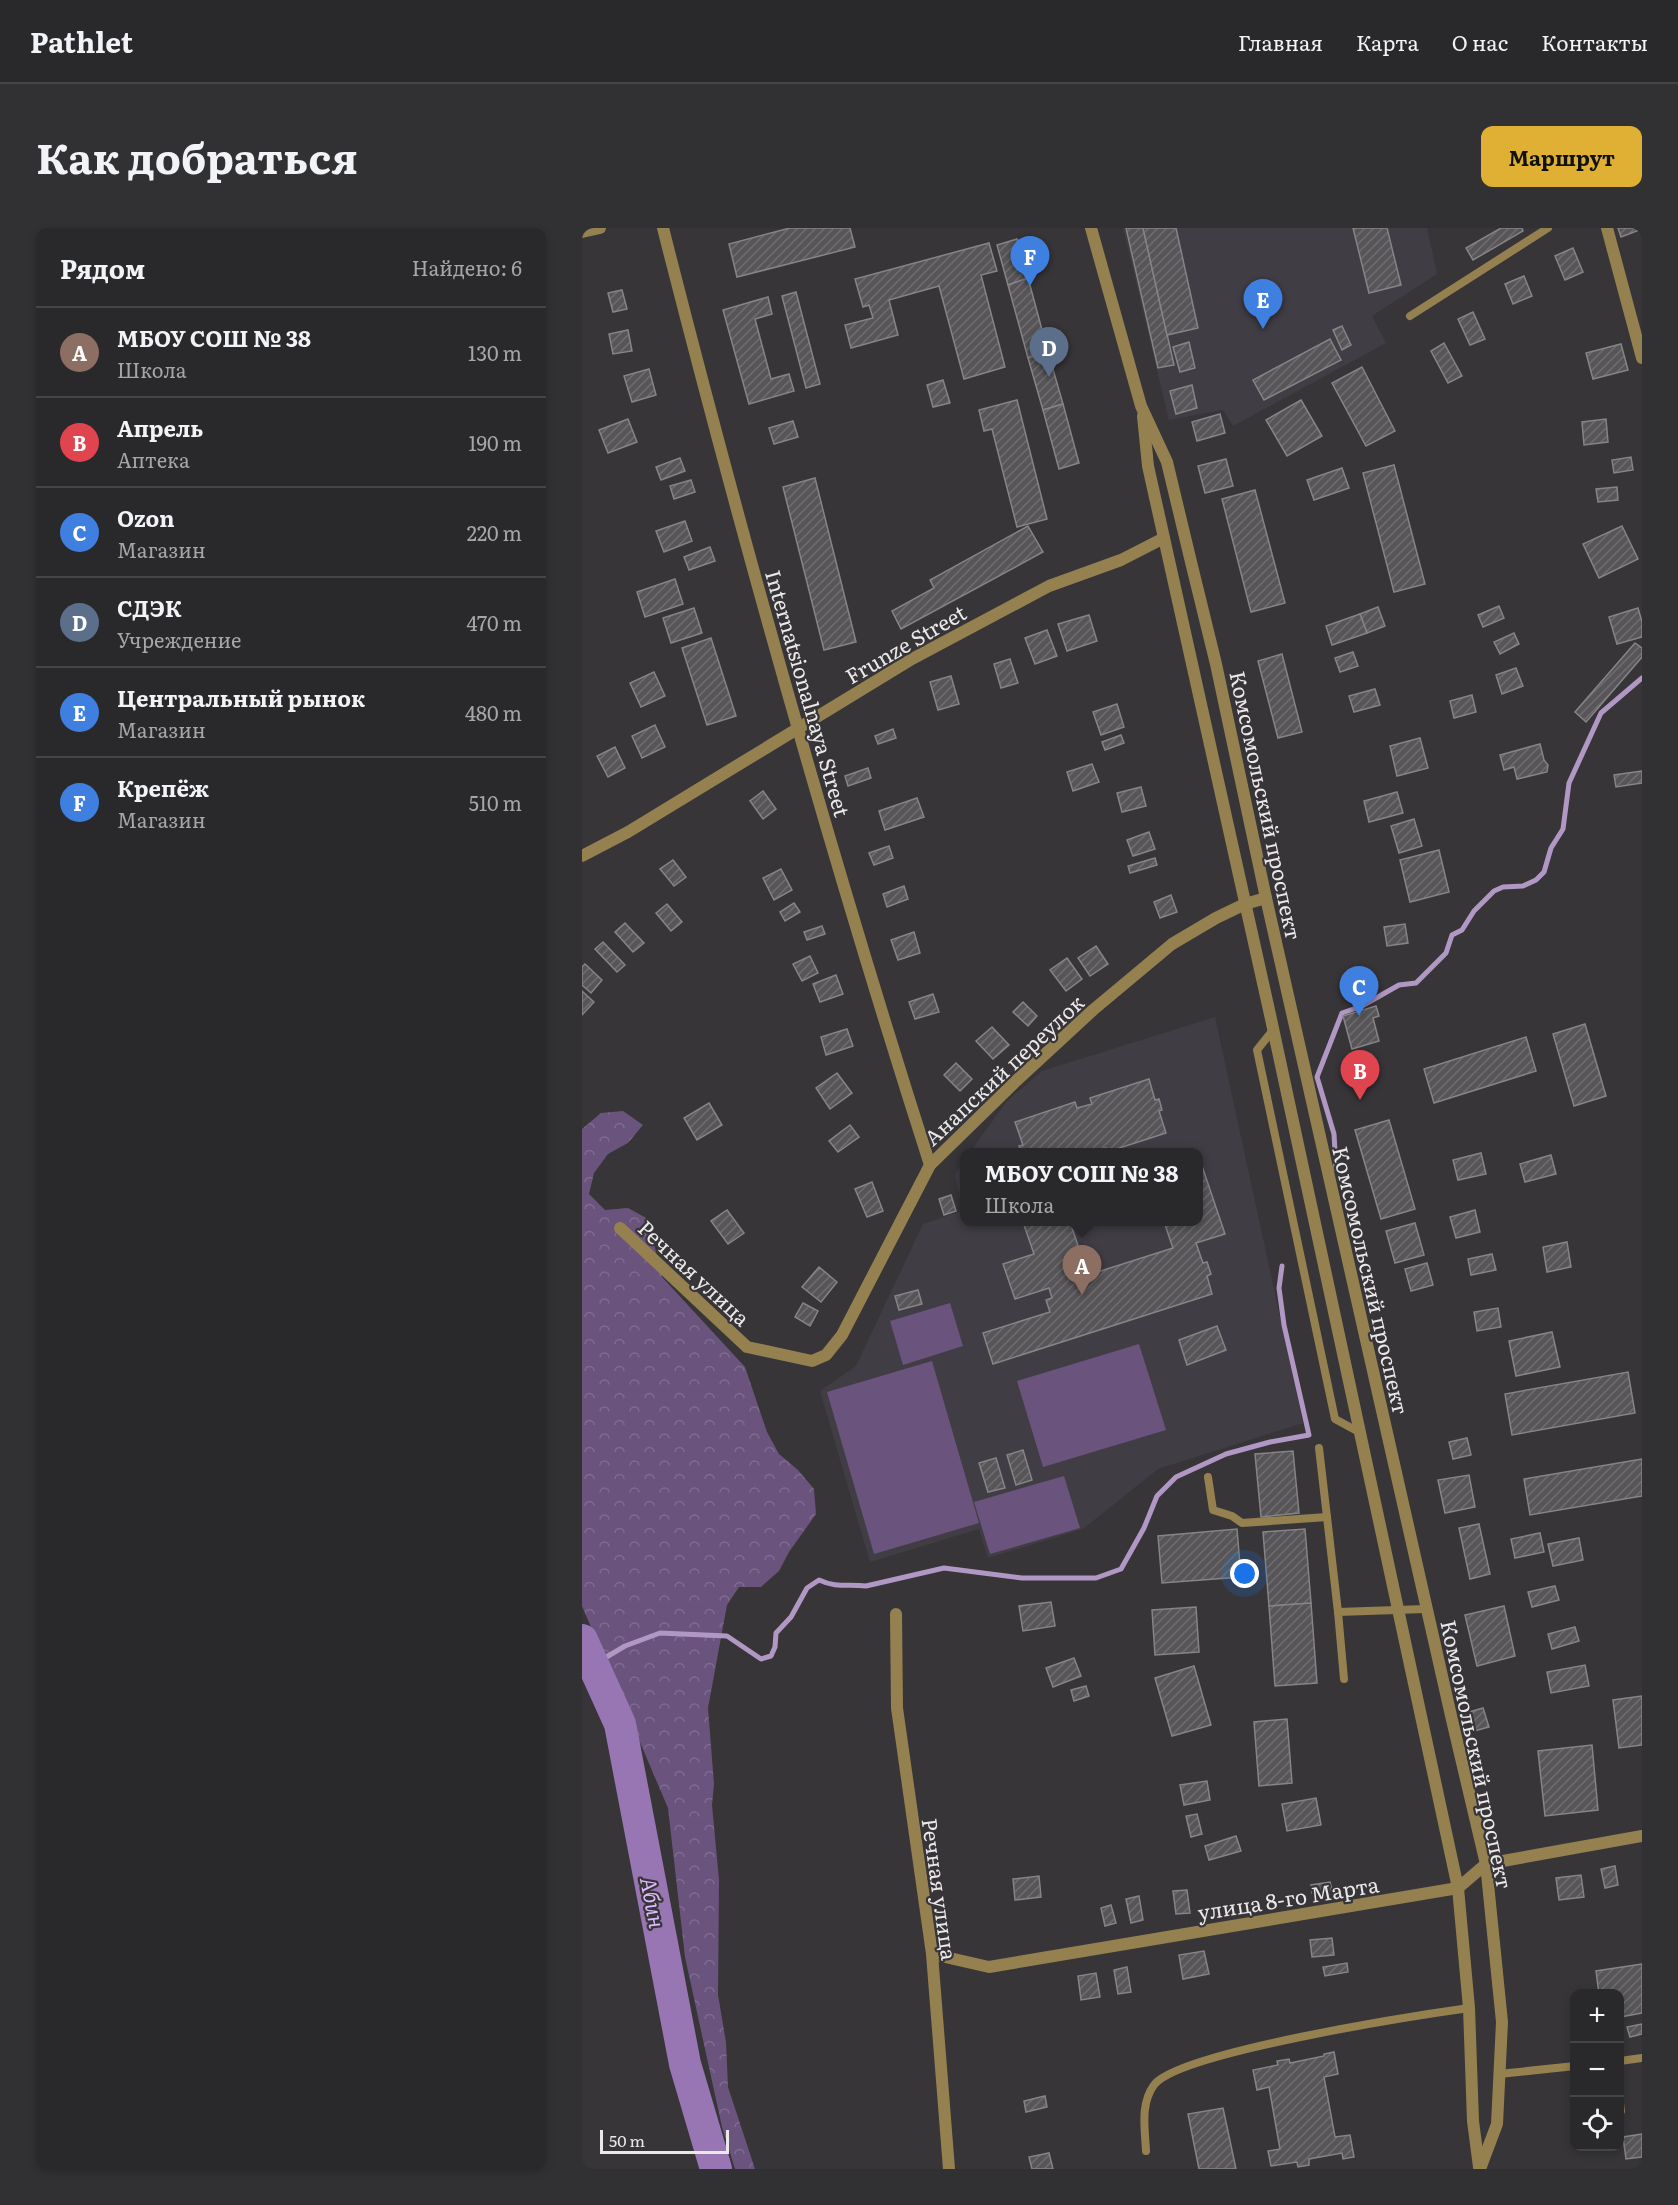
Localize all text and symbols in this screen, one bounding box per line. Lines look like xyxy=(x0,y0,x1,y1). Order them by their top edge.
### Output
text: Pathlet xyxy=(30,20,133,62)
text: Главная xyxy=(1238,26,1323,57)
text: Карта xyxy=(1356,26,1419,57)
text: О нас xyxy=(1452,26,1508,57)
text: Контакты xyxy=(1541,26,1648,57)
text: Как добраться xyxy=(36,125,358,187)
button: Маршрут xyxy=(1481,126,1642,187)
pin: F xyxy=(1010,236,1050,286)
text: Рядом xyxy=(60,248,145,287)
text: Найдено: 6 xyxy=(412,252,522,282)
pin: E xyxy=(1244,279,1282,329)
text: МБОУ СОШ № 38 xyxy=(117,321,311,354)
pin: D xyxy=(1030,328,1068,377)
text: A xyxy=(72,337,87,367)
text: 130 m xyxy=(468,337,522,367)
text: Школа xyxy=(117,354,187,384)
text: Апрель xyxy=(117,411,203,444)
text: B xyxy=(73,427,86,457)
text: 190 m xyxy=(468,427,522,457)
text: Аптека xyxy=(117,444,190,474)
text: Ozon xyxy=(117,501,174,534)
text: C xyxy=(72,517,87,547)
text: 220 m xyxy=(467,517,522,547)
text: Магазин xyxy=(117,534,206,564)
street label: Internatsionalnaya Street xyxy=(759,566,859,821)
text: СДЭК xyxy=(117,591,182,624)
street label: Frunze Street xyxy=(839,596,972,690)
text: D xyxy=(72,607,87,637)
text: 470 m xyxy=(467,607,522,637)
text: Учреждение xyxy=(117,624,241,654)
street label: Комсомольский проспект xyxy=(1223,668,1311,942)
text: Центральный рынок xyxy=(117,681,365,714)
text: E xyxy=(73,697,86,727)
text: 480 m xyxy=(465,697,522,727)
text: Магазин xyxy=(117,714,206,744)
text: Крепёж xyxy=(117,771,209,804)
text: F xyxy=(73,787,86,817)
text: 510 m xyxy=(469,787,522,817)
text: Магазин xyxy=(117,804,206,834)
pin: C xyxy=(1340,966,1378,1016)
street label: Анапский переулок xyxy=(916,986,1090,1152)
pin: B xyxy=(1340,1050,1380,1100)
street label: Комсомольский проспект xyxy=(1326,1143,1418,1417)
popup xyxy=(960,1148,1203,1226)
text: МБОУ СОШ № 38 xyxy=(985,1156,1178,1189)
text: Школа xyxy=(985,1189,1054,1219)
street label: Речная улица xyxy=(632,1212,758,1333)
pin: A xyxy=(1062,1246,1102,1295)
your location xyxy=(1230,1559,1259,1588)
street label: Комсомольский проспект xyxy=(1434,1617,1522,1891)
street label: Речная улица xyxy=(916,1816,966,1963)
street label: улица 8-го Марта xyxy=(1195,1867,1382,1927)
water label: Абин xyxy=(633,1873,675,1931)
map controls xyxy=(1570,1989,1624,2151)
button: + xyxy=(1570,1989,1624,2043)
button: − xyxy=(1570,2043,1624,2097)
button: locate xyxy=(1570,2097,1624,2151)
scale bar xyxy=(600,2127,729,2154)
text: 50 m xyxy=(609,2128,645,2152)

